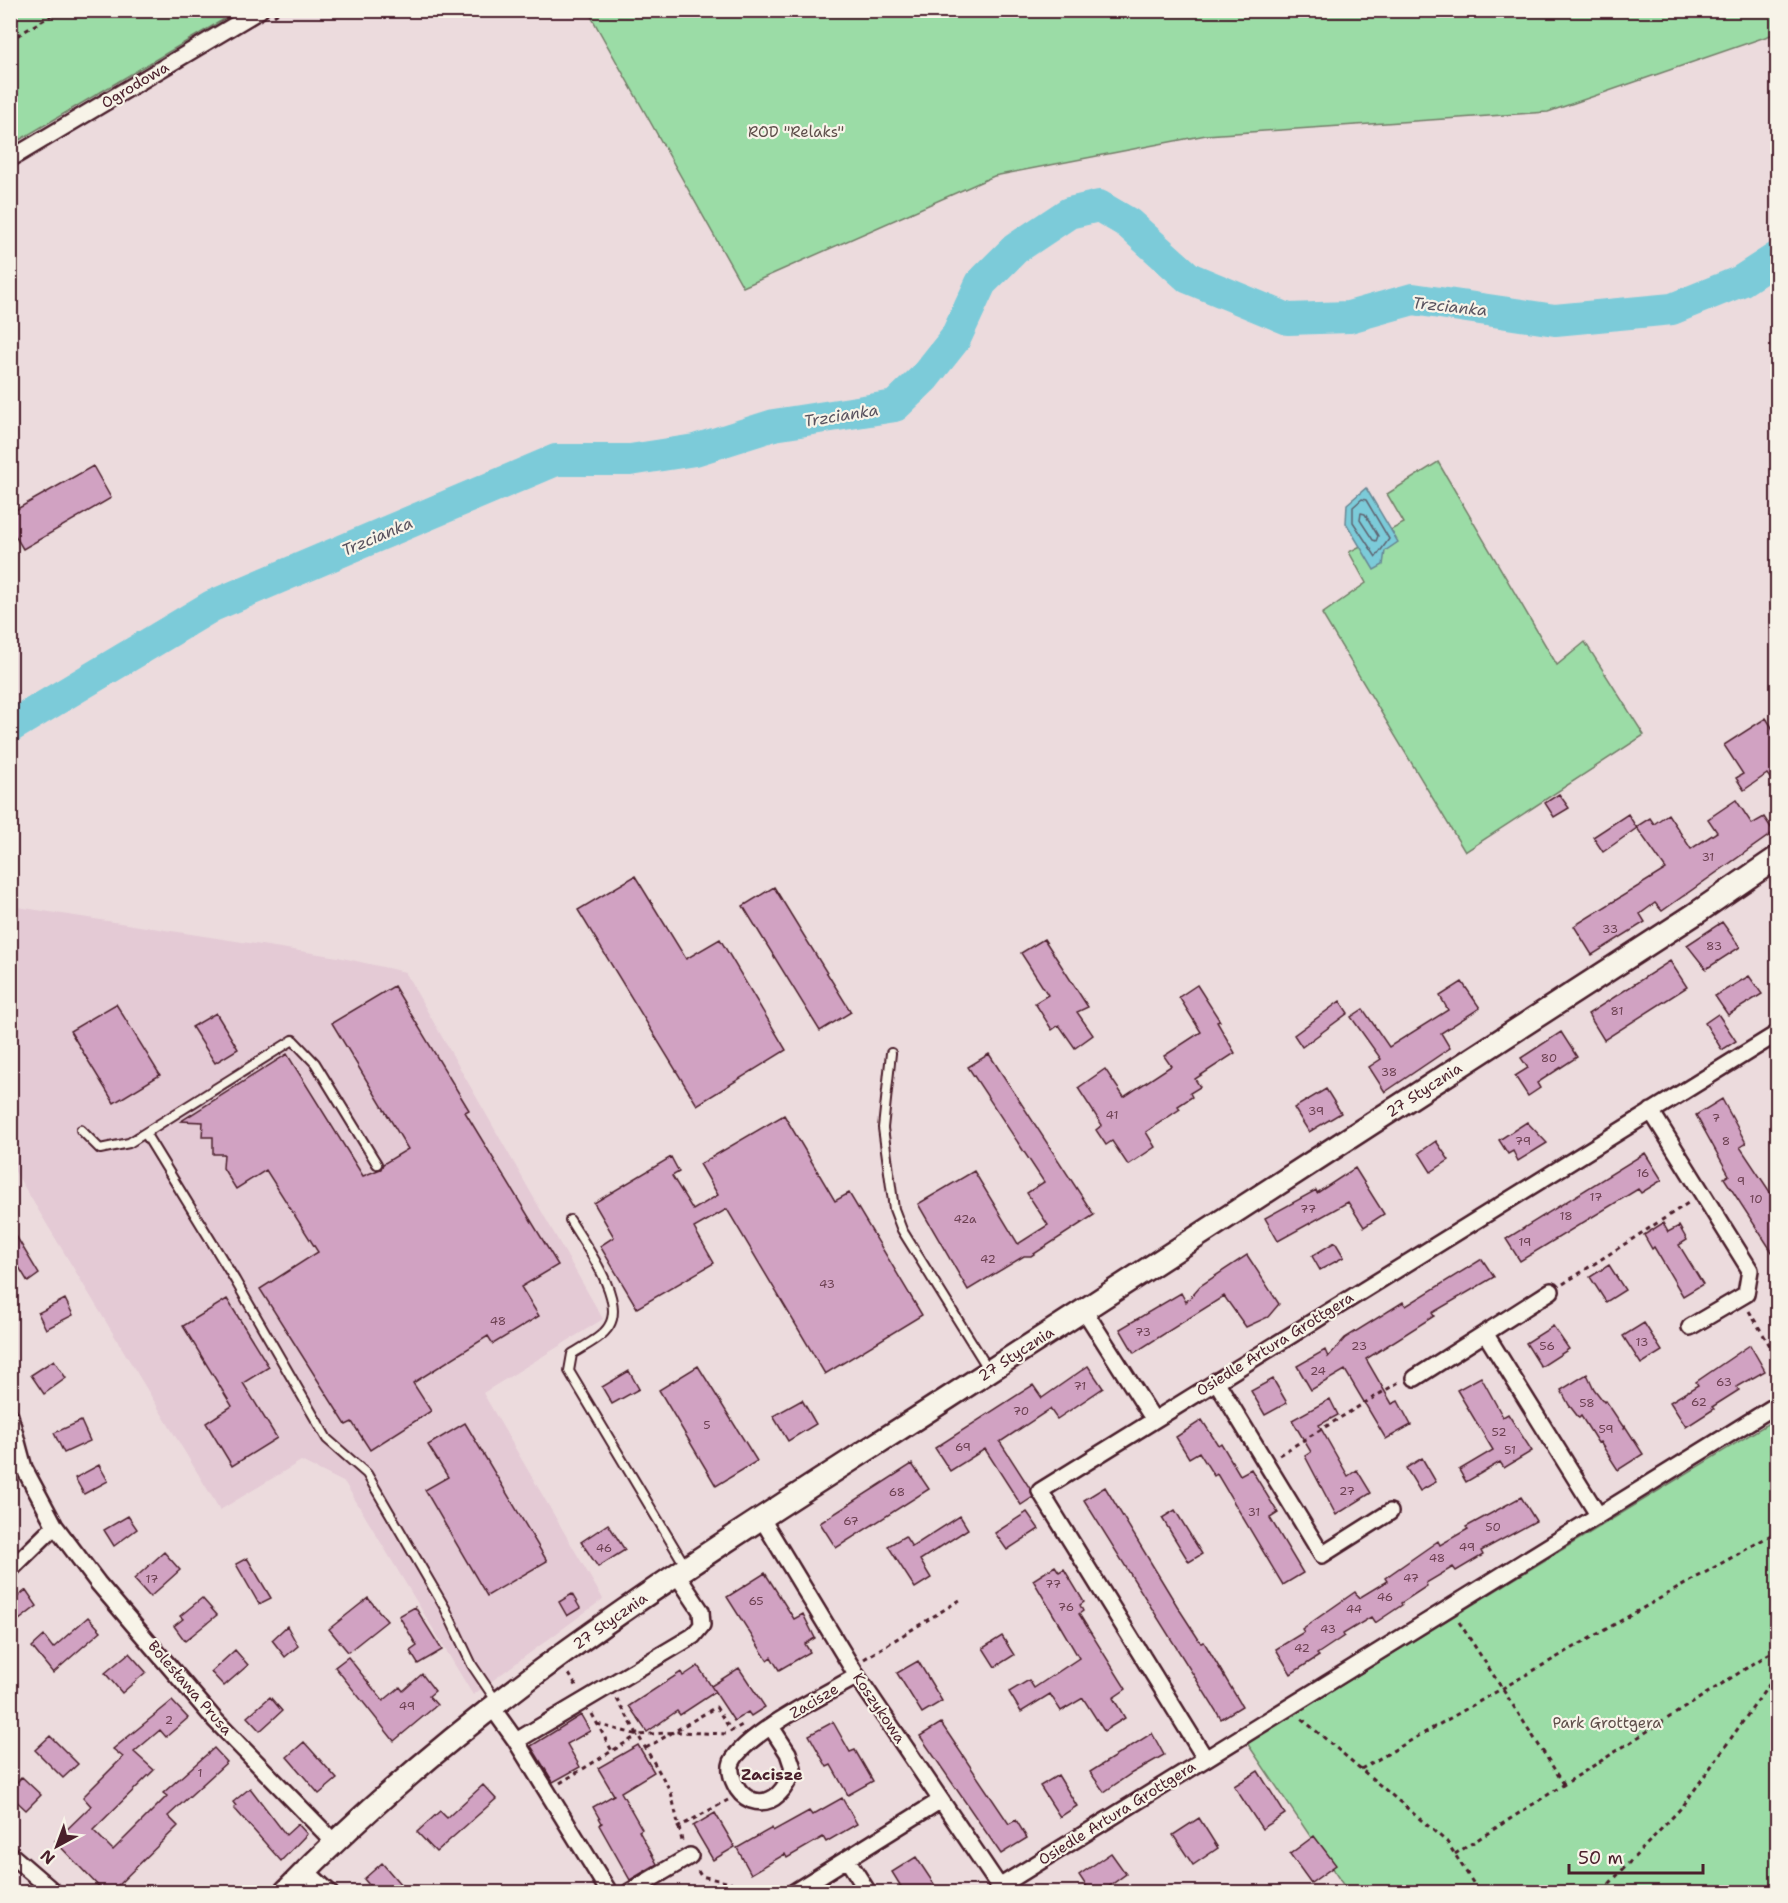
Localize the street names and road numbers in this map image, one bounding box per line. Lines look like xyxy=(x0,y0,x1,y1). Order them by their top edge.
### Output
street label: Ogrodowa xyxy=(97,57,173,113)
street label: 27 Stycznia xyxy=(1382,1058,1466,1122)
street label: Osiedle Artura Grottgera xyxy=(1193,1287,1358,1401)
street label: 27 Stycznia xyxy=(974,1322,1058,1386)
street label: 27 Stycznia xyxy=(569,1588,652,1654)
street label: Bolesława Prusa xyxy=(143,1636,237,1740)
street label: Koszykowa xyxy=(848,1669,910,1748)
street label: Zacisze xyxy=(786,1679,842,1723)
street label: Osiedle Artura Grottgera xyxy=(1035,1756,1200,1870)

